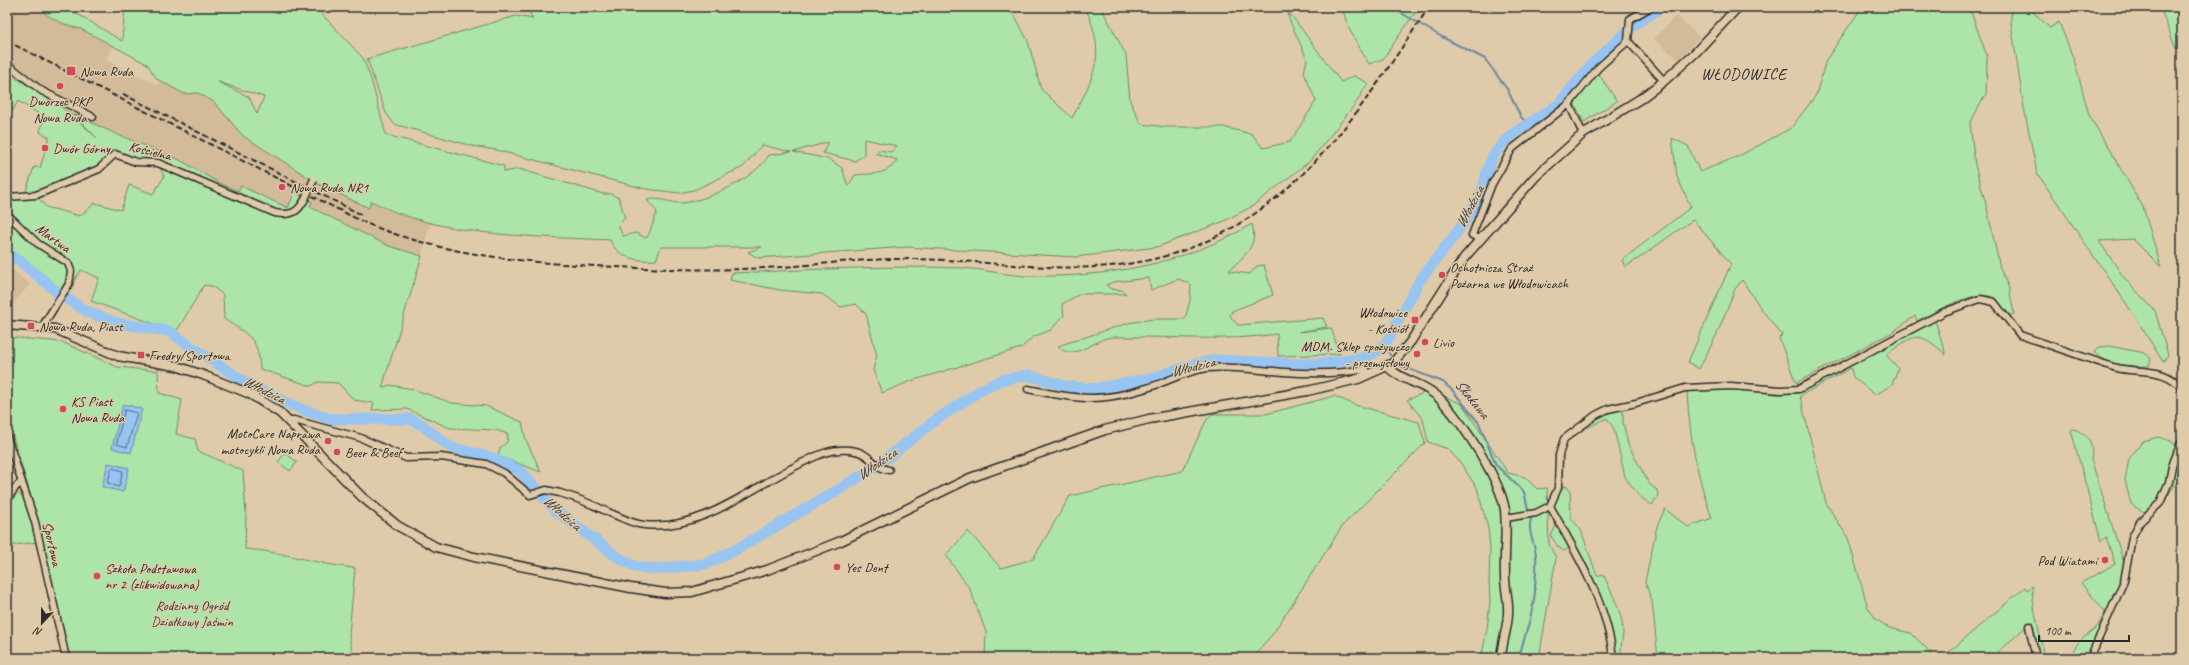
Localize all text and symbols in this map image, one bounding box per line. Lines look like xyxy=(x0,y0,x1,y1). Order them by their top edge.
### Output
place label: Nowa Ruda xyxy=(80,63,134,80)
district label: WŁODOWICE xyxy=(1701,64,1789,84)
marker: Nowa Ruda xyxy=(65,65,77,77)
marker: Dworzec PKP Nowa Ruda xyxy=(55,81,65,91)
place label: Dworzec PKP Nowa Ruda xyxy=(29,93,94,126)
street label: Kościelna xyxy=(127,138,174,165)
place label: Dwór Górny xyxy=(53,140,111,157)
marker: Dwór Górny xyxy=(40,143,50,153)
place label: Nowa Ruda NR1 xyxy=(290,179,369,196)
water label: Włodzica xyxy=(1451,181,1490,231)
marker: Nowa Ruda NR1 xyxy=(277,182,287,192)
street label: Martwa xyxy=(32,220,75,257)
place label: Ochotnicza Straż Pożarna we Włodowicach xyxy=(1450,259,1569,292)
marker: Ochotnicza Straż Pożarna we Włodowicach xyxy=(1437,270,1447,280)
place label: Włodowice - Kościół xyxy=(1359,304,1410,337)
marker: Włodowice - Kościół xyxy=(1410,315,1420,325)
place label: Nowa Ruda, Piast xyxy=(39,318,124,335)
marker: Nowa Ruda, Piast xyxy=(26,321,36,331)
place label: Livio xyxy=(1433,334,1455,351)
marker: Livio xyxy=(1420,337,1430,347)
place label: MDM. Sklep spożywczo - przemysłowy xyxy=(1301,338,1410,371)
place label: Fredry/Sportowa xyxy=(149,347,231,364)
marker: MDM. Sklep spożywczo - przemysłowy xyxy=(1412,349,1422,359)
marker: Fredry/Sportowa xyxy=(136,350,146,360)
water label: Włodzica xyxy=(1169,352,1219,382)
water label: Włodzica xyxy=(240,371,290,409)
water label: Skakawa xyxy=(1450,376,1495,424)
place label: KS Piast Nowa Ruda xyxy=(71,393,125,426)
marker: KS Piast Nowa Ruda xyxy=(58,404,68,414)
place label: MotoCare Naprawa motocykli Nowa Ruda xyxy=(221,425,321,458)
marker: MotoCare Naprawa motocykli Nowa Ruda xyxy=(323,436,333,446)
water label: Włodzica xyxy=(853,442,902,485)
place label: Beer & Beef xyxy=(345,444,404,461)
marker: Beer & Beef xyxy=(332,447,342,457)
water label: Włodzica xyxy=(539,491,586,536)
street label: Sportowa xyxy=(39,520,66,569)
place label: Pod Wiatami xyxy=(2037,552,2099,569)
marker: Pod Wiatami xyxy=(2100,555,2110,565)
place label: Yes Dent xyxy=(845,559,890,576)
place label: Szkoła Podstawowa nr 2 (zlikwidowana) xyxy=(105,560,200,593)
marker: Yes Dent xyxy=(832,562,842,572)
marker: Szkoła Podstawowa nr 2 (zlikwidowana) xyxy=(92,571,102,581)
park label: Rodzinny Ogród Działkowy Jaśmin xyxy=(151,597,233,630)
north arrow xyxy=(22,603,62,643)
scale bar xyxy=(2039,617,2129,643)
text: 100 m xyxy=(2045,623,2072,639)
text: N xyxy=(30,624,44,640)

